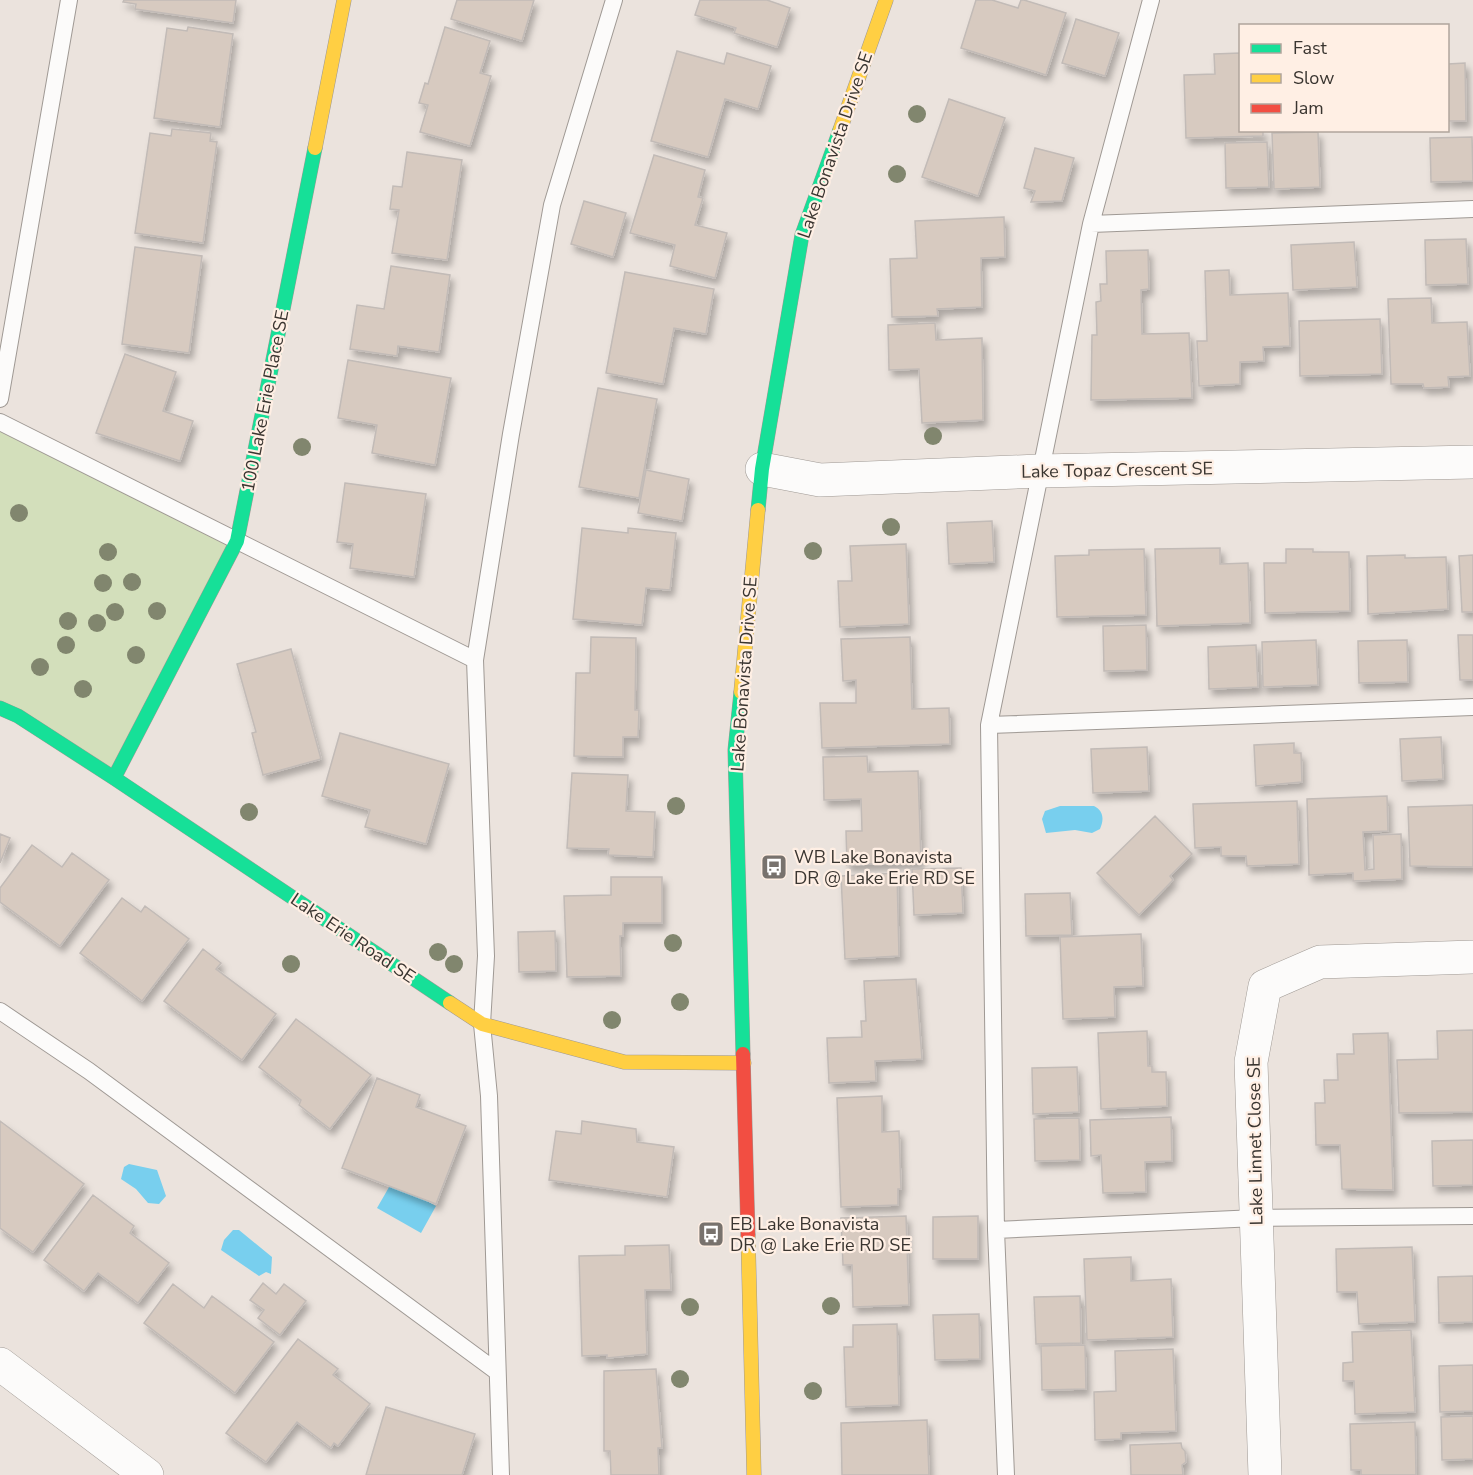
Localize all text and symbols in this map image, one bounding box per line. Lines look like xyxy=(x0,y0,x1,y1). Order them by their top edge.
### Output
legend xyxy=(1239,24,1449,132)
text: Fast xyxy=(1293,36,1328,60)
street label: Lake Bonavista Drive SE xyxy=(792,49,878,241)
text: Slow xyxy=(1293,66,1334,90)
text: Jam xyxy=(1292,96,1324,120)
street label: 100 Lake Erie Place SE xyxy=(236,308,294,494)
street label: Lake Topaz Crescent SE xyxy=(1021,456,1213,484)
street label: Lake Bonavista Drive SE xyxy=(725,576,763,772)
place label: WB Lake Bonavista DR @ Lake Erie RD SE xyxy=(794,845,975,890)
bus stop icon: WB Lake Bonavista DR @ Lake Erie RD SE xyxy=(759,852,789,882)
street label: Lake Erie Road SE xyxy=(286,887,420,989)
street label: Lake Linnet Close SE xyxy=(1242,1056,1268,1226)
place label: EB Lake Bonavista DR @ Lake Erie RD SE xyxy=(730,1212,911,1257)
bus stop icon: EB Lake Bonavista DR @ Lake Erie RD SE xyxy=(696,1219,726,1249)

